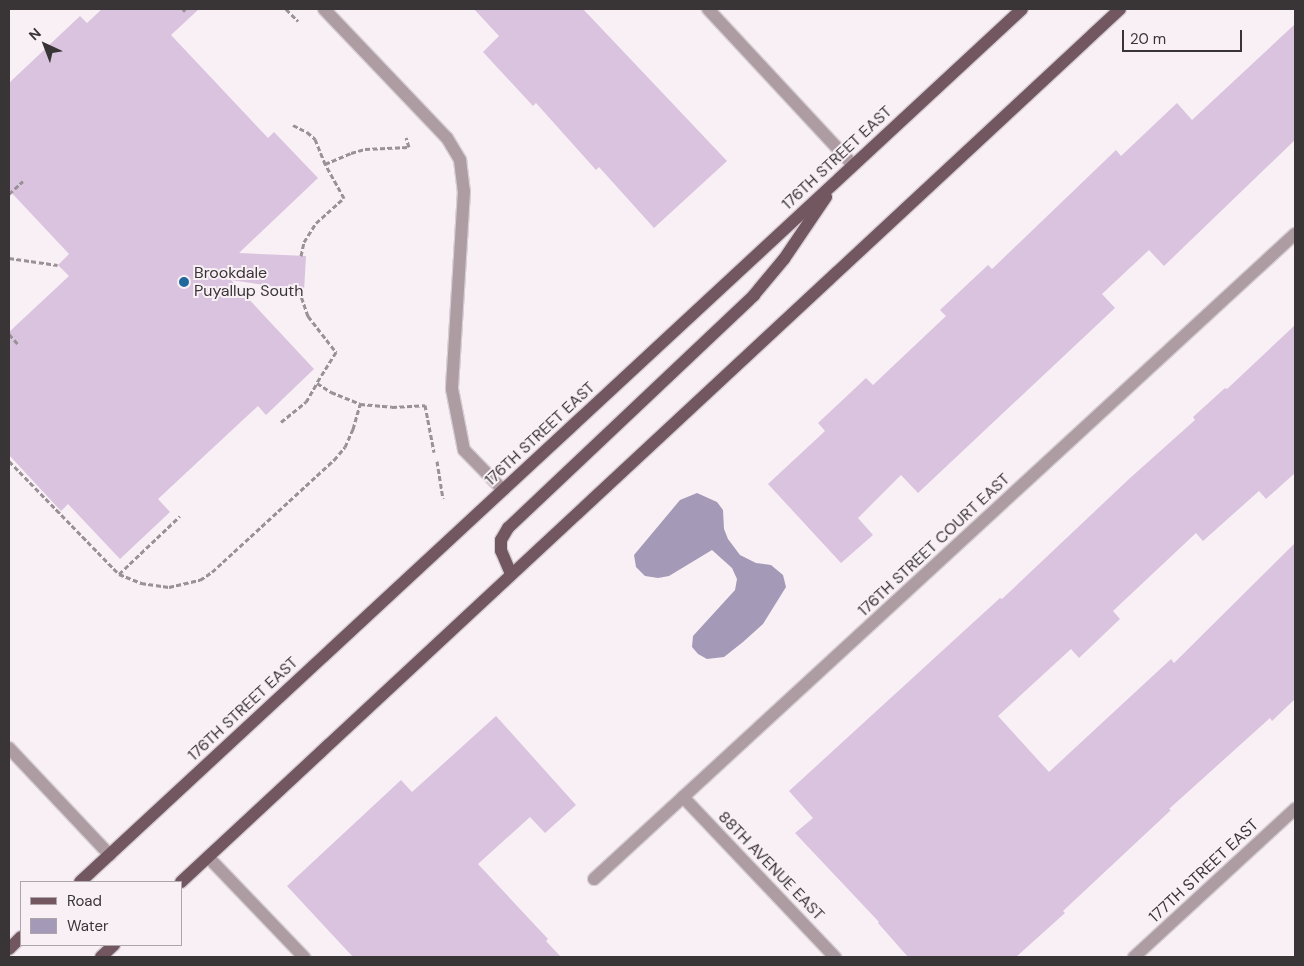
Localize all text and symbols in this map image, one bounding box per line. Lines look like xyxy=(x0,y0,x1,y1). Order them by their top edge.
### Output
north arrow xyxy=(20,20,70,70)
scale bar xyxy=(1124,20,1244,52)
text: N xyxy=(25,24,45,44)
text: 20 m xyxy=(1130,29,1166,49)
street label: 176TH STREET EAST xyxy=(778,102,896,214)
place label: Brookdale Puyallup South xyxy=(194,263,304,301)
marker: Brookdale Puyallup South xyxy=(178,276,190,288)
street label: 176TH STREET EAST xyxy=(481,378,599,490)
street label: 176TH STREET COURT EAST xyxy=(854,470,1014,620)
street label: 176TH STREET EAST xyxy=(184,653,302,765)
street label: 88TH AVENUE EAST xyxy=(714,807,828,925)
street label: 177TH STREET EAST xyxy=(1145,815,1263,927)
legend xyxy=(20,881,182,946)
text: Road xyxy=(67,891,102,911)
text: Water xyxy=(67,916,108,936)

